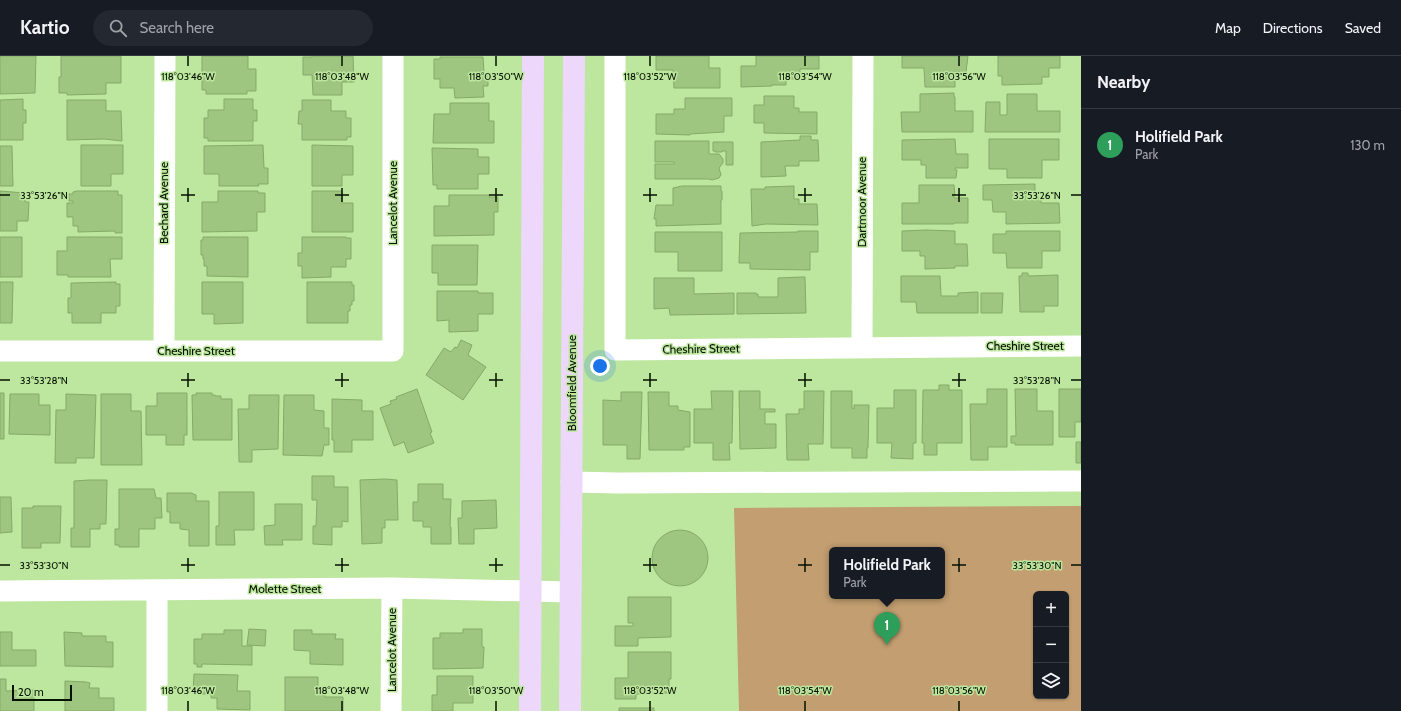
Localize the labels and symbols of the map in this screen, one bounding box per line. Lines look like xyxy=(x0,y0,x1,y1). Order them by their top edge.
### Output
text: 118°03'46"W xyxy=(161,70,215,83)
text: 118°03'48"W xyxy=(315,70,370,83)
text: 118°03'50"W xyxy=(469,70,524,83)
text: 118°03'52"W xyxy=(624,70,677,83)
text: 118°03'54"W xyxy=(778,70,832,83)
text: 118°03'56"W xyxy=(932,70,986,83)
street label: Dartmoor Avenue xyxy=(854,157,869,247)
street label: Lancelot Avenue xyxy=(385,161,400,245)
street label: Bechard Avenue xyxy=(156,162,171,244)
text: 33°53'26"N xyxy=(20,189,68,202)
text: 33°53'26"N xyxy=(1013,189,1061,202)
street label: Bloomfield Avenue xyxy=(564,335,579,431)
street label: Cheshire Street xyxy=(986,338,1064,353)
street label: Cheshire Street xyxy=(662,340,740,357)
street label: Cheshire Street xyxy=(157,343,235,358)
your location xyxy=(590,356,610,376)
text: 33°53'28"N xyxy=(20,374,68,387)
text: 33°53'28"N xyxy=(1013,374,1061,387)
text: 33°53'30"N xyxy=(20,559,68,572)
text: 33°53'30"N xyxy=(1013,559,1061,572)
street label: Molette Street xyxy=(249,581,321,596)
street label: Lancelot Avenue xyxy=(384,608,399,692)
pin: 1 xyxy=(874,612,900,645)
scale bar xyxy=(12,683,72,702)
text: 118°03'46"W xyxy=(161,684,215,697)
text: 118°03'48"W xyxy=(315,684,370,697)
text: 118°03'50"W xyxy=(469,684,524,697)
text: 118°03'52"W xyxy=(624,684,677,697)
text: 118°03'54"W xyxy=(778,684,832,697)
text: 118°03'56"W xyxy=(932,684,986,697)

